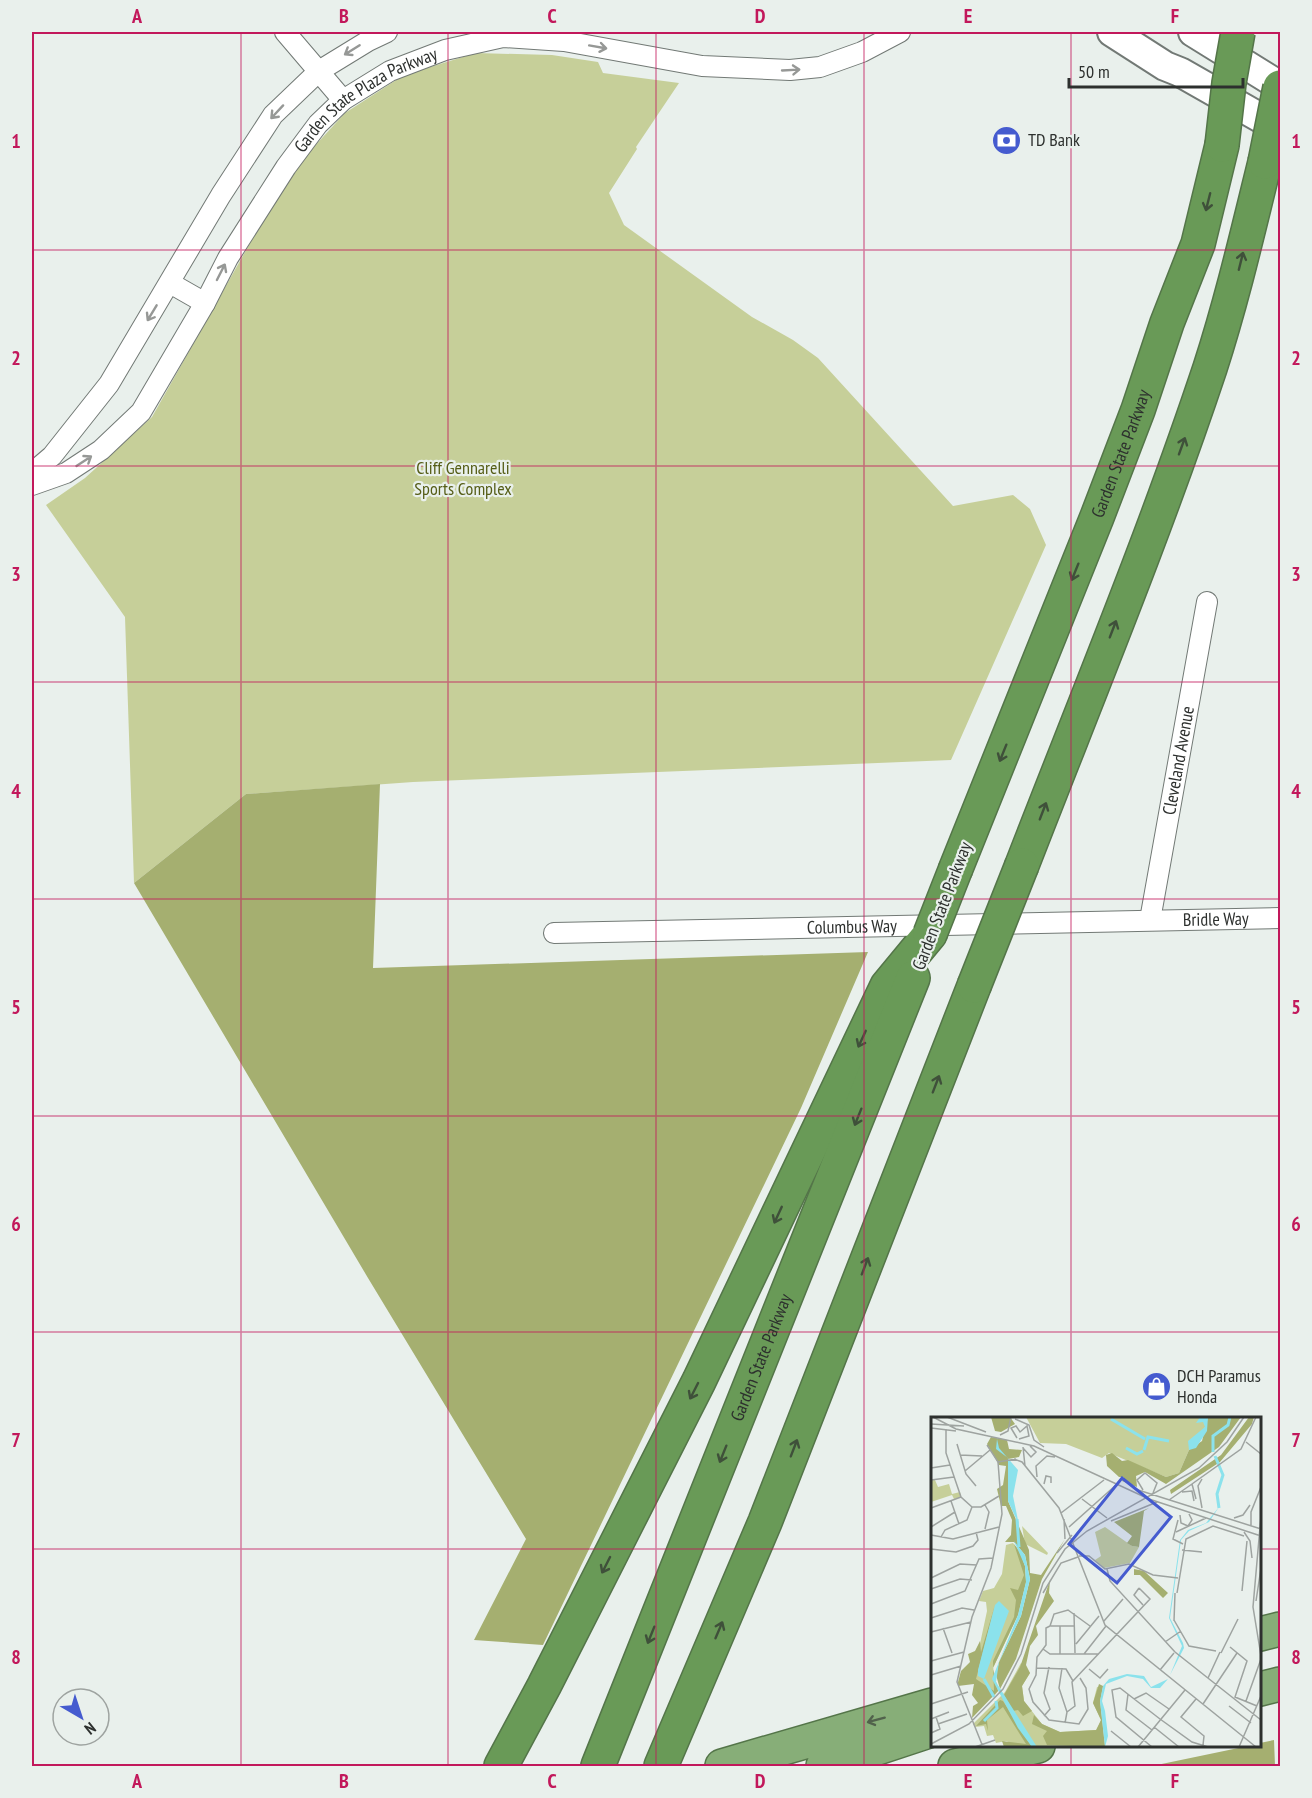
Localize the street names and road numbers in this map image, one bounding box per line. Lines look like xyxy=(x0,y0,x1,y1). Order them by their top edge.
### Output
street label: Garden State Plaza Parkway xyxy=(289,42,441,157)
street label: Garden State Parkway xyxy=(1086,386,1155,521)
street label: Cleveland Avenue xyxy=(1157,704,1199,817)
street label: Garden State Parkway xyxy=(907,838,977,973)
street label: Bridle Way xyxy=(1183,907,1249,931)
street label: Columbus Way xyxy=(807,914,897,939)
street label: Garden State Parkway xyxy=(725,1290,797,1424)

